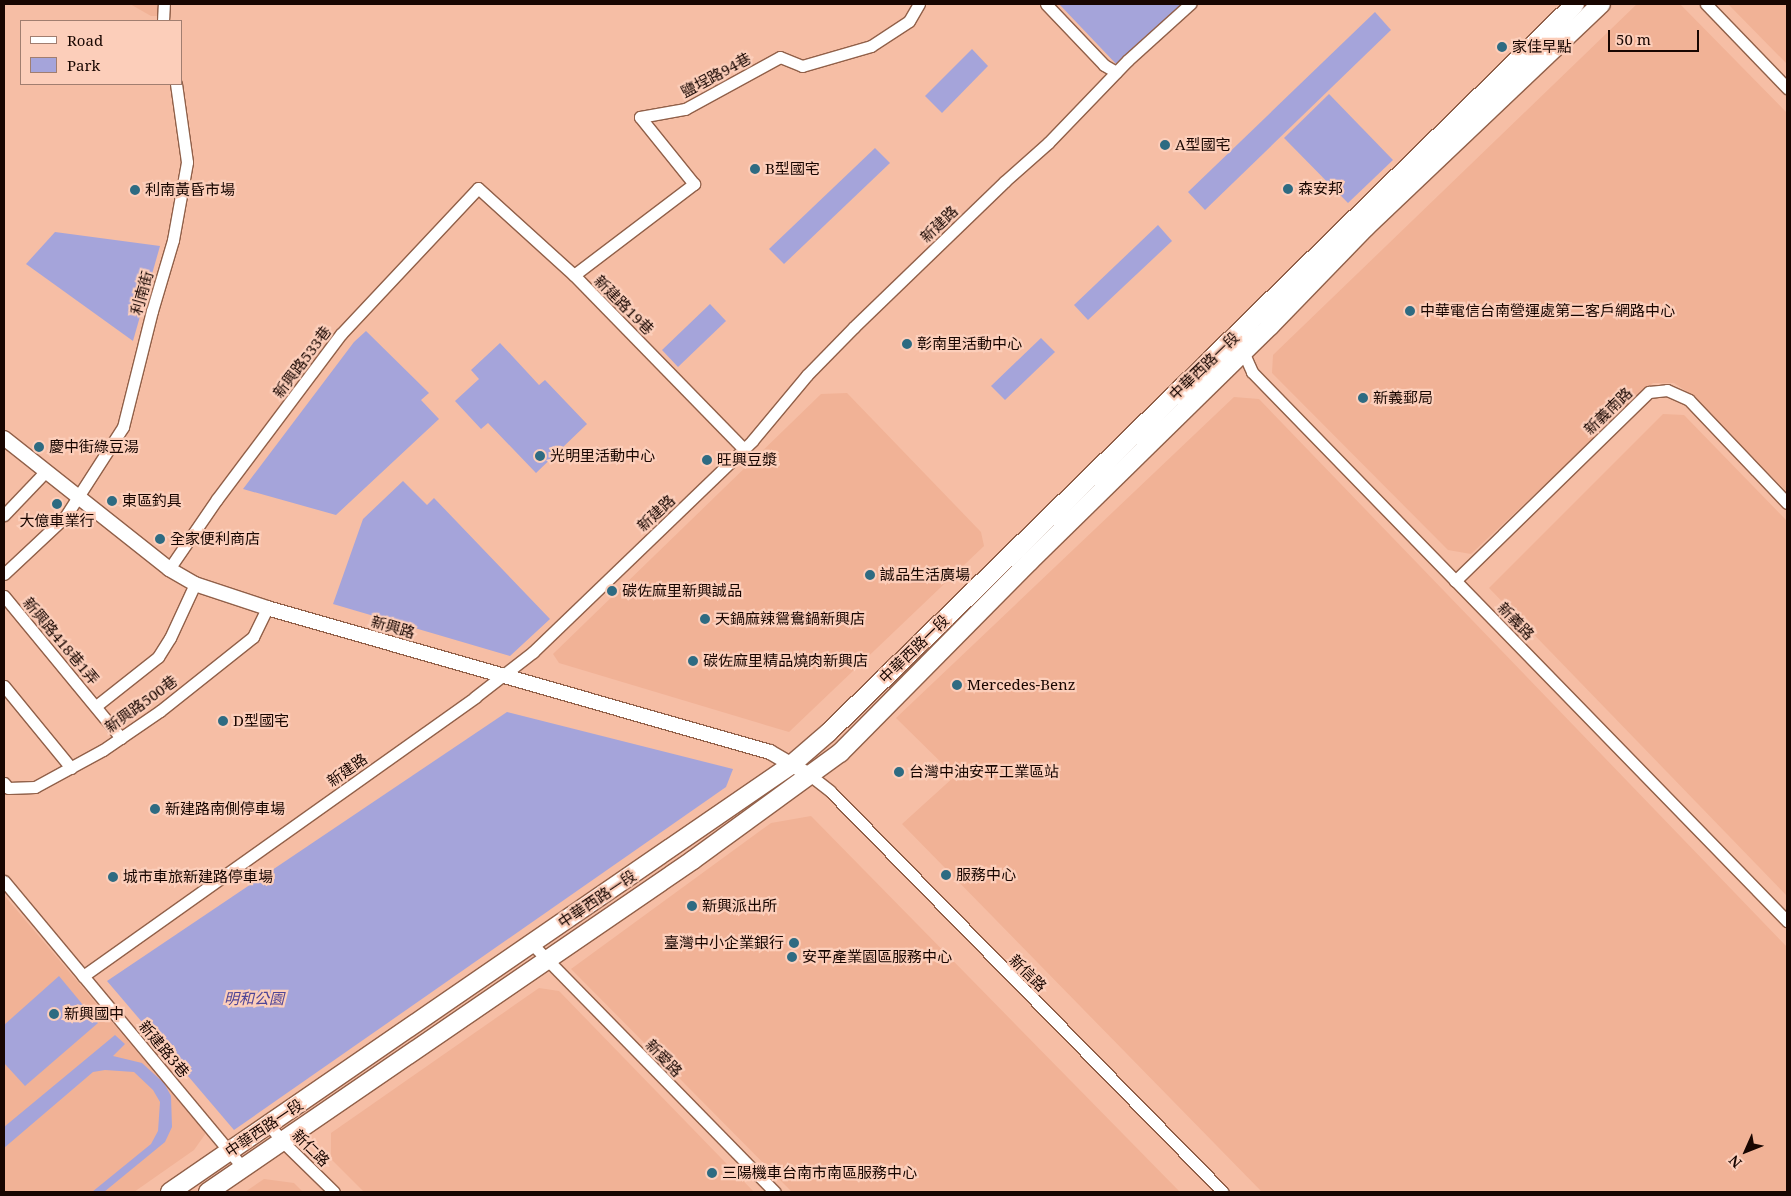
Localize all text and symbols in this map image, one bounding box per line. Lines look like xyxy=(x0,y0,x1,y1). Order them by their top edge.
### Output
legend xyxy=(20,20,182,85)
scale bar xyxy=(1611,20,1702,52)
text: 50 m xyxy=(1616,29,1651,49)
text: Road xyxy=(67,30,103,50)
place label: 家佳早點 xyxy=(1512,38,1572,56)
marker: 家佳早點 xyxy=(1496,41,1508,53)
street label: 鹽埕路94巷 xyxy=(678,49,754,101)
text: Park xyxy=(67,55,100,75)
place label: A型國宅 xyxy=(1175,136,1231,154)
marker: A型國宅 xyxy=(1159,139,1171,151)
place label: B型國宅 xyxy=(765,160,820,178)
marker: B型國宅 xyxy=(749,163,761,175)
place label: 森安邦 xyxy=(1298,180,1343,198)
place label: 利南黃昏市場 xyxy=(145,181,235,199)
marker: 森安邦 xyxy=(1282,183,1294,195)
marker: 利南黃昏市場 xyxy=(129,184,141,196)
street label: 新建路 xyxy=(917,202,961,246)
street label: 利南街 xyxy=(127,269,157,317)
street label: 新建路19巷 xyxy=(590,271,658,339)
place label: 中華電信台南營運處第二客戶網路中心 xyxy=(1420,302,1675,320)
marker: 中華電信台南營運處第二客戶網路中心 xyxy=(1404,305,1416,317)
street label: 新興路533巷 xyxy=(269,323,335,401)
street label: 中華西路一段 xyxy=(1165,328,1243,404)
place label: 彰南里活動中心 xyxy=(917,335,1022,353)
marker: 彰南里活動中心 xyxy=(901,338,913,350)
street label: 新義南路 xyxy=(1580,384,1636,438)
place label: 新義郵局 xyxy=(1373,389,1433,407)
marker: 新義郵局 xyxy=(1357,392,1369,404)
place label: 慶中街綠豆湯 xyxy=(49,438,139,456)
marker: 慶中街綠豆湯 xyxy=(33,441,45,453)
place label: 光明里活動中心 xyxy=(550,447,655,465)
marker: 光明里活動中心 xyxy=(534,450,546,462)
place label: 旺興豆漿 xyxy=(717,451,777,469)
marker: 旺興豆漿 xyxy=(701,454,713,466)
street label: 新建路 xyxy=(633,491,679,535)
place label: 東區釣具 xyxy=(122,492,182,510)
marker: 東區釣具 xyxy=(106,495,118,507)
marker: 大億車業行 xyxy=(51,498,63,510)
place label: 大億車業行 xyxy=(20,512,94,530)
place label: 全家便利商店 xyxy=(170,530,260,548)
marker: 全家便利商店 xyxy=(154,533,166,545)
place label: 誠品生活廣場 xyxy=(880,566,970,584)
marker: 誠品生活廣場 xyxy=(864,569,876,581)
place label: 碳佐麻里新興誠品 xyxy=(622,582,742,600)
marker: 碳佐麻里新興誠品 xyxy=(606,585,618,597)
street label: 新興路418巷1弄 xyxy=(19,594,103,688)
street label: 新義路 xyxy=(1494,599,1538,643)
place label: 天鍋麻辣鴛鴦鍋新興店 xyxy=(715,610,865,628)
street label: 中華西路一段 xyxy=(875,611,953,687)
street label: 新興路 xyxy=(369,612,417,642)
marker: 天鍋麻辣鴛鴦鍋新興店 xyxy=(699,613,711,625)
place label: 碳佐麻里精品燒肉新興店 xyxy=(703,652,868,670)
marker: 碳佐麻里精品燒肉新興店 xyxy=(687,655,699,667)
street label: 新興路500巷 xyxy=(101,672,181,736)
place label: Mercedes-Benz xyxy=(967,676,1075,694)
marker: Mercedes-Benz xyxy=(951,679,963,691)
place label: D型國宅 xyxy=(233,712,289,730)
marker: D型國宅 xyxy=(217,715,229,727)
street label: 新建路 xyxy=(323,750,371,790)
place label: 台灣中油安平工業區站 xyxy=(909,763,1059,781)
marker: 台灣中油安平工業區站 xyxy=(893,766,905,778)
place label: 新建路南側停車場 xyxy=(165,800,285,818)
marker: 新建路南側停車場 xyxy=(149,803,161,815)
street label: 中華西路一段 xyxy=(555,866,639,932)
place label: 服務中心 xyxy=(956,866,1016,884)
place label: 城市車旅新建路停車場 xyxy=(123,868,273,886)
marker: 服務中心 xyxy=(940,869,952,881)
marker: 城市車旅新建路停車場 xyxy=(107,871,119,883)
place label: 新興派出所 xyxy=(702,897,777,915)
marker: 新興派出所 xyxy=(686,900,698,912)
place label: 臺灣中小企業銀行 xyxy=(664,934,784,952)
marker: 臺灣中小企業銀行 xyxy=(788,937,800,949)
place label: 安平產業園區服務中心 xyxy=(802,948,952,966)
marker: 安平產業園區服務中心 xyxy=(786,951,798,963)
street label: 新信路 xyxy=(1006,951,1050,995)
park label: 明和公園 xyxy=(224,990,284,1008)
place label: 新興國中 xyxy=(64,1005,124,1023)
marker: 新興國中 xyxy=(48,1008,60,1020)
street label: 新建路3巷 xyxy=(135,1017,193,1081)
street label: 新愛路 xyxy=(642,1036,686,1080)
street label: 中華西路一段 xyxy=(222,1095,306,1161)
street label: 新仁路 xyxy=(289,1126,333,1170)
north arrow xyxy=(1721,1126,1771,1176)
text: N xyxy=(1724,1151,1746,1172)
place label: 三陽機車台南市南區服務中心 xyxy=(722,1164,917,1182)
marker: 三陽機車台南市南區服務中心 xyxy=(706,1167,718,1179)

